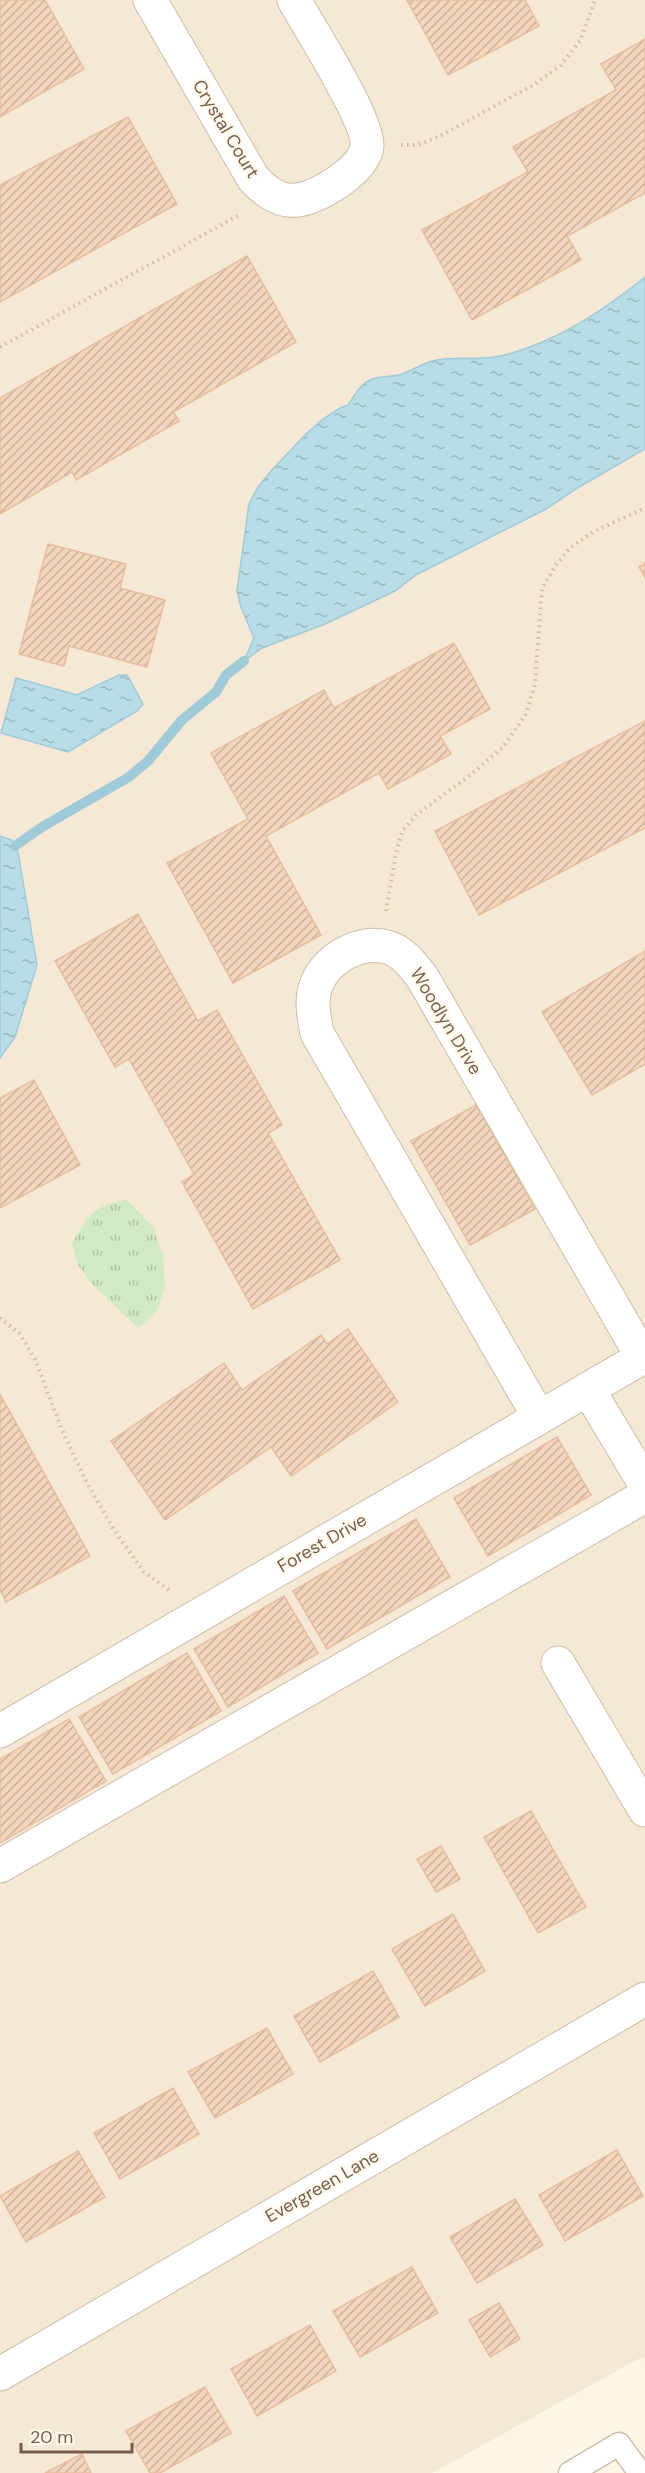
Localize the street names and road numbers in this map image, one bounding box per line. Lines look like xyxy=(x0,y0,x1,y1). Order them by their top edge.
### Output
street label: Crystal Court xyxy=(187,75,265,183)
street label: Woodlyn Drive xyxy=(405,963,487,1079)
street label: Forest Drive xyxy=(273,1508,371,1578)
street label: Evergreen Lane xyxy=(261,2144,383,2228)

